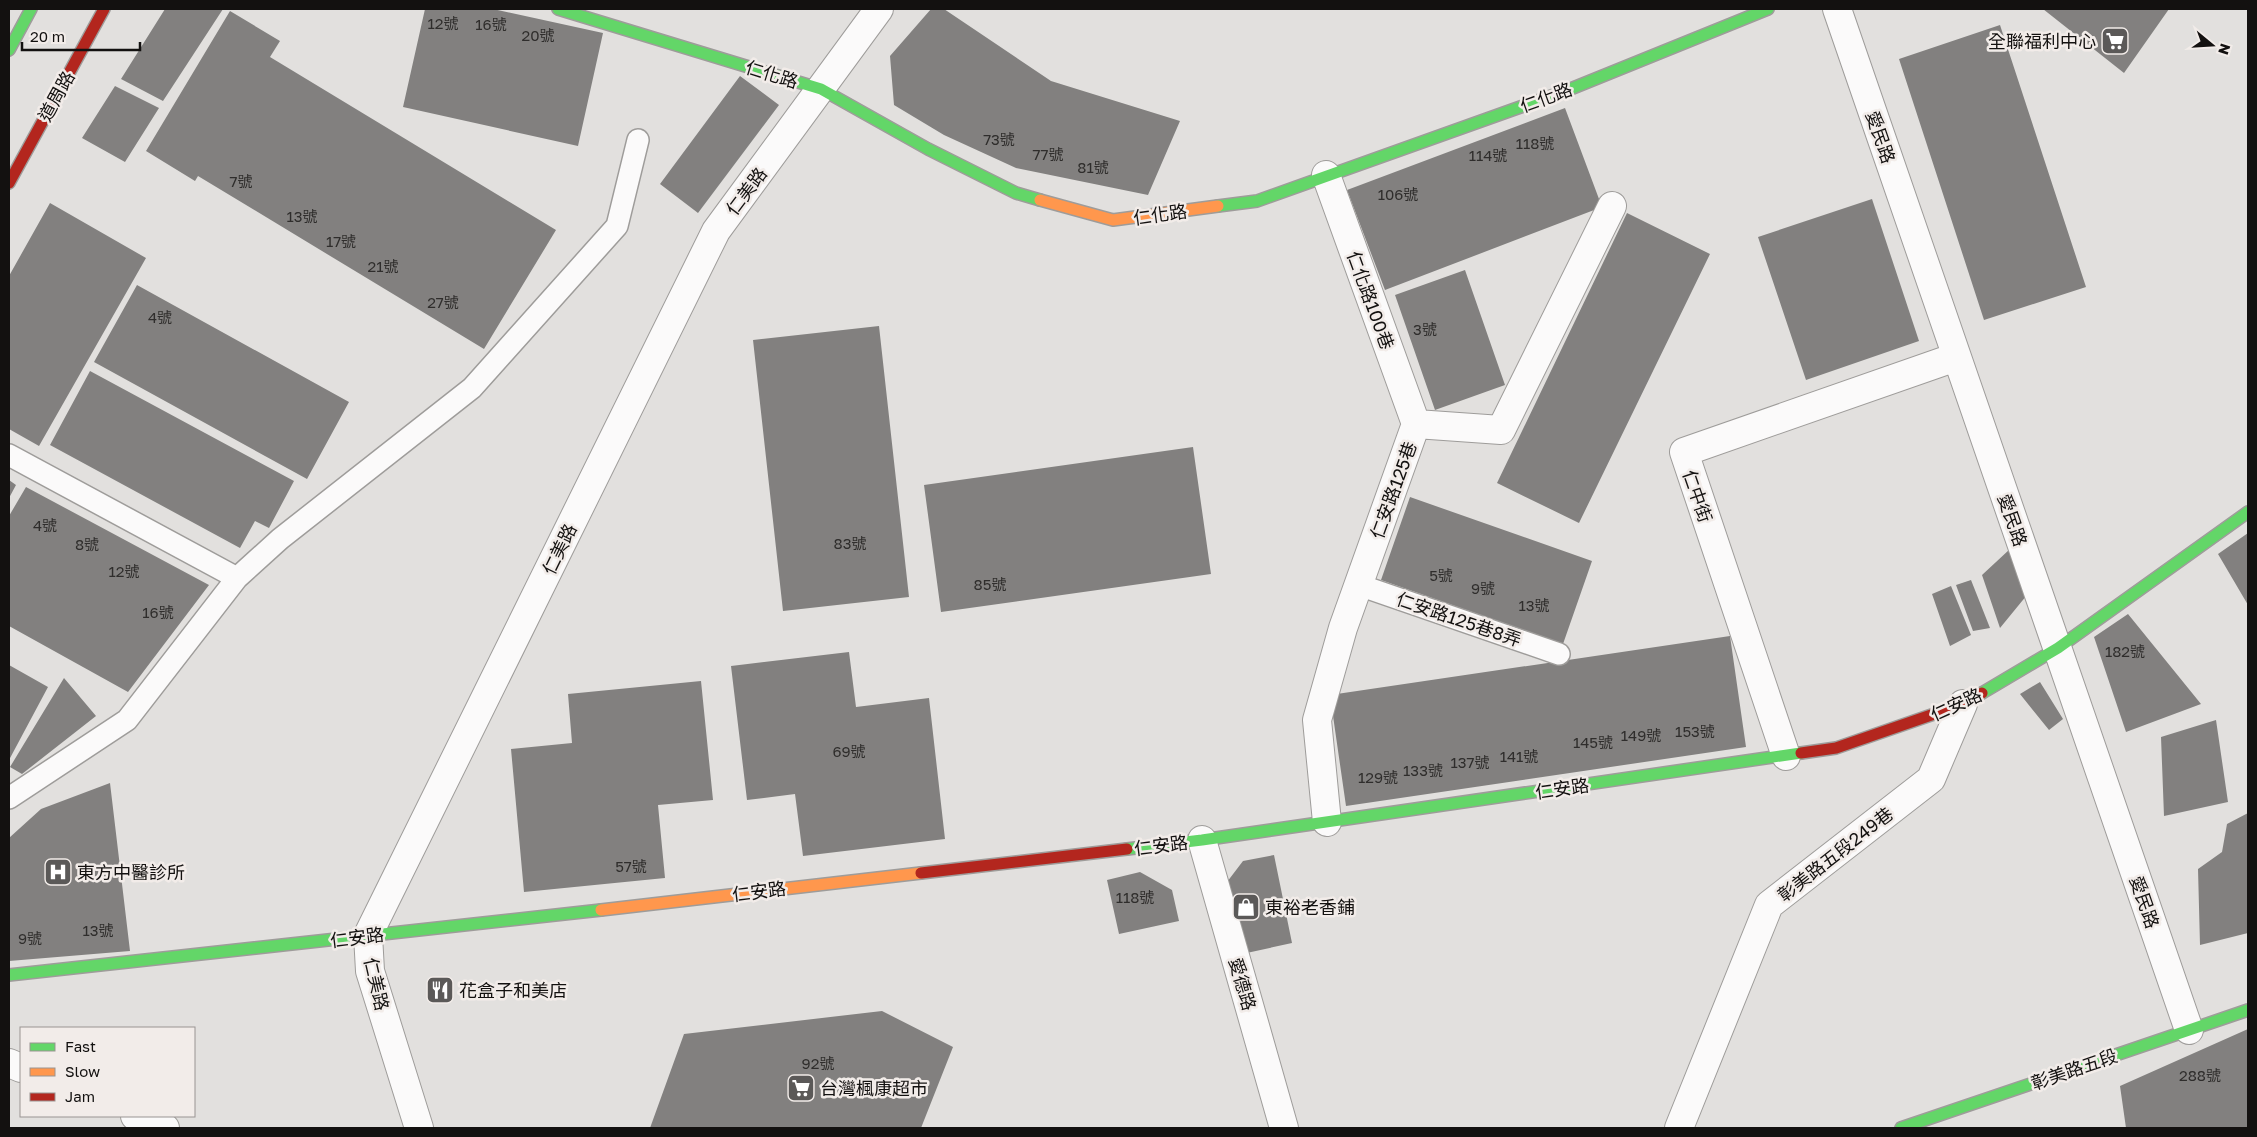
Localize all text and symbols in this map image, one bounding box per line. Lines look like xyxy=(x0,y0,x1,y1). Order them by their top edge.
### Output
house number: 12號 xyxy=(428,14,458,32)
house number: 16號 xyxy=(475,15,507,33)
scale bar xyxy=(22,20,140,52)
north arrow xyxy=(2187,20,2237,70)
house number: 20號 xyxy=(521,26,555,44)
supermarket icon: 全聯福利中心 xyxy=(2100,26,2130,56)
text: 20 m xyxy=(30,27,65,45)
place label: 全聯福利中心 xyxy=(1988,30,2096,52)
text: N xyxy=(2215,41,2235,57)
street label: 仁化路 xyxy=(743,56,801,92)
street label: 道周路 xyxy=(33,67,79,125)
street label: 仁化路 xyxy=(1517,77,1575,117)
street label: 愛民路 xyxy=(1862,108,1900,166)
house number: 73號 xyxy=(983,130,1015,148)
house number: 118號 xyxy=(1516,134,1554,152)
house number: 77號 xyxy=(1033,145,1063,163)
house number: 114號 xyxy=(1469,146,1507,164)
house number: 81號 xyxy=(1077,158,1109,176)
street label: 仁美路 xyxy=(721,163,771,219)
house number: 7號 xyxy=(230,172,252,190)
house number: 106號 xyxy=(1378,185,1418,203)
street label: 仁化路 xyxy=(1132,199,1188,229)
house number: 13號 xyxy=(286,207,318,225)
house number: 17號 xyxy=(326,232,356,250)
street label: 仁化路100巷 xyxy=(1343,248,1399,352)
house number: 21號 xyxy=(368,257,398,275)
house number: 27號 xyxy=(427,293,459,311)
house number: 4號 xyxy=(148,308,172,326)
house number: 3號 xyxy=(1413,320,1437,338)
street label: 仁安路125巷 xyxy=(1365,438,1421,542)
street label: 仁中街 xyxy=(1679,467,1717,525)
street label: 愛民路 xyxy=(1994,491,2032,549)
house number: 4號 xyxy=(33,516,57,534)
street label: 仁美路 xyxy=(537,520,581,578)
house number: 83號 xyxy=(834,534,866,552)
house number: 8號 xyxy=(75,535,99,553)
house number: 12號 xyxy=(109,562,139,580)
house number: 5號 xyxy=(1429,566,1453,584)
house number: 85號 xyxy=(974,575,1006,593)
house number: 9號 xyxy=(1471,579,1495,597)
street label: 仁安路125巷8弄 xyxy=(1394,587,1524,651)
house number: 13號 xyxy=(1518,596,1550,614)
house number: 16號 xyxy=(142,603,174,621)
house number: 182號 xyxy=(2105,642,2145,660)
street label: 仁安路 xyxy=(1927,683,1985,725)
house number: 153號 xyxy=(1675,722,1715,740)
house number: 149號 xyxy=(1621,726,1661,744)
house number: 145號 xyxy=(1573,733,1613,751)
house number: 69號 xyxy=(832,742,866,760)
house number: 141號 xyxy=(1500,747,1538,765)
house number: 137號 xyxy=(1450,753,1490,771)
house number: 133號 xyxy=(1403,761,1443,779)
house number: 129號 xyxy=(1358,768,1398,786)
street label: 仁安路 xyxy=(1534,773,1590,803)
street label: 彰美路五段249巷 xyxy=(1773,802,1897,906)
street label: 仁安路 xyxy=(1133,831,1189,859)
hospital icon: 東方中醫診所 xyxy=(43,857,73,887)
house number: 57號 xyxy=(615,857,647,875)
place label: 東方中醫診所 xyxy=(77,861,185,883)
street label: 愛民路 xyxy=(2126,873,2164,931)
street label: 仁安路 xyxy=(731,877,787,905)
house number: 118號 xyxy=(1116,888,1154,906)
shop icon: 東裕老香鋪 xyxy=(1231,892,1261,922)
place label: 東裕老香鋪 xyxy=(1265,896,1355,918)
house number: 13號 xyxy=(82,921,114,939)
street label: 仁安路 xyxy=(329,923,385,951)
house number: 9號 xyxy=(18,929,42,947)
street label: 仁美路 xyxy=(360,955,394,1013)
street label: 愛德路 xyxy=(1225,955,1261,1013)
restaurant icon: 花盒子和美店 xyxy=(425,975,455,1005)
place label: 花盒子和美店 xyxy=(459,979,567,1001)
legend xyxy=(20,1027,195,1117)
text: Fast xyxy=(65,1037,96,1055)
street label: 彰美路五段 xyxy=(2028,1044,2120,1094)
house number: 92號 xyxy=(802,1054,834,1072)
text: Slow xyxy=(65,1062,100,1080)
house number: 288號 xyxy=(2179,1066,2221,1084)
supermarket icon: 台灣楓康超市 xyxy=(786,1073,816,1103)
place label: 台灣楓康超市 xyxy=(820,1077,928,1099)
text: Jam xyxy=(65,1087,95,1105)

